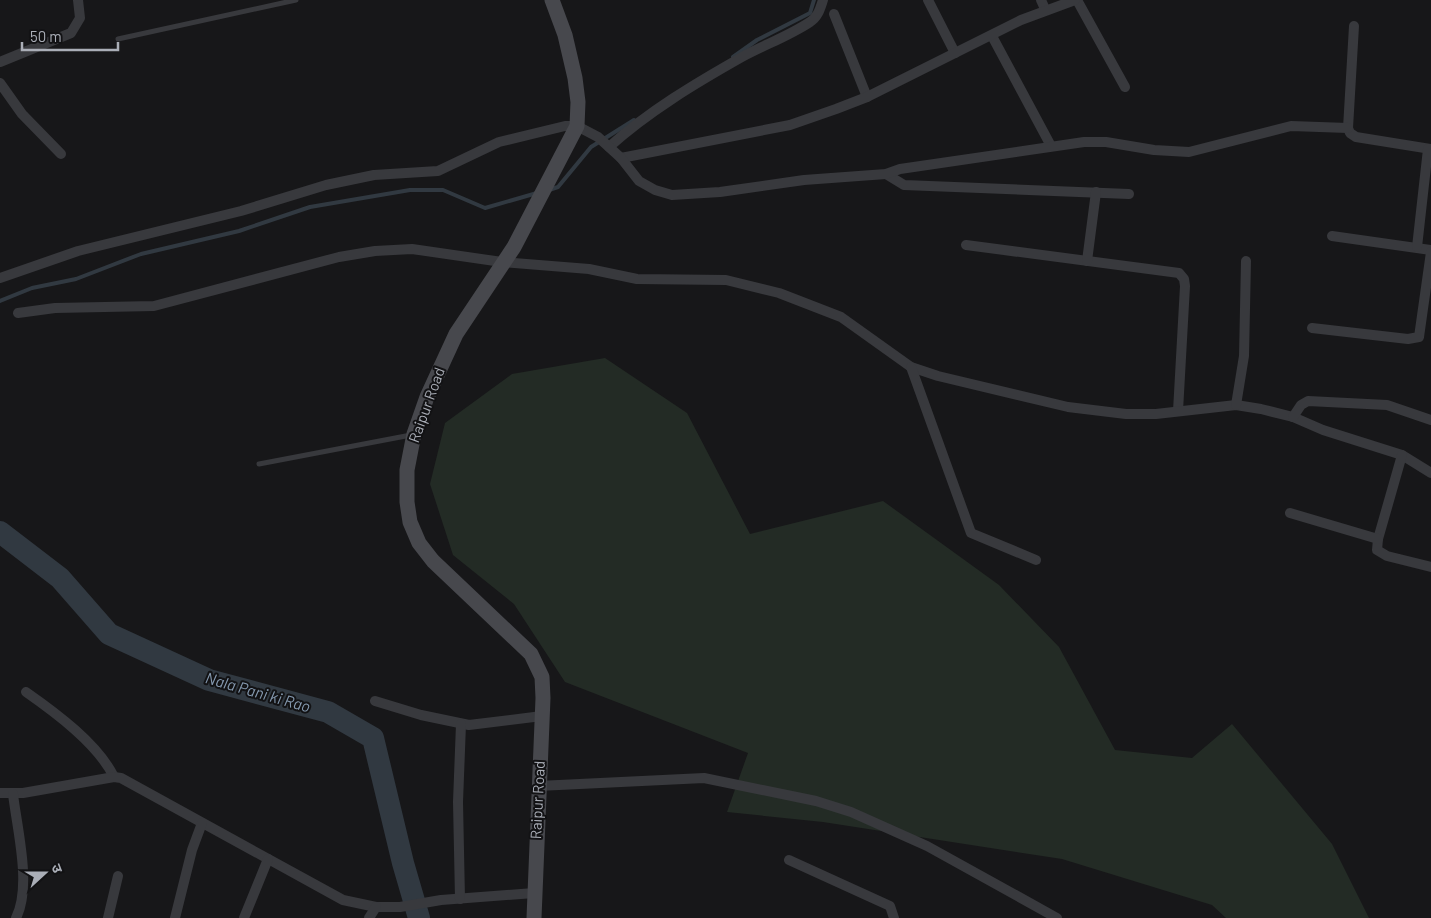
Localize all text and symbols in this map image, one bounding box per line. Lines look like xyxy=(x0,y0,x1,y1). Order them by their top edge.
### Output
scale bar xyxy=(22,20,119,52)
text: 50 m xyxy=(30,27,62,45)
street label: Raipur Road xyxy=(404,365,448,445)
water label: Nala Pani ki Rao xyxy=(203,667,313,716)
street label: Raipur Road xyxy=(526,760,548,840)
north arrow xyxy=(20,848,70,898)
text: उ xyxy=(48,861,67,876)

